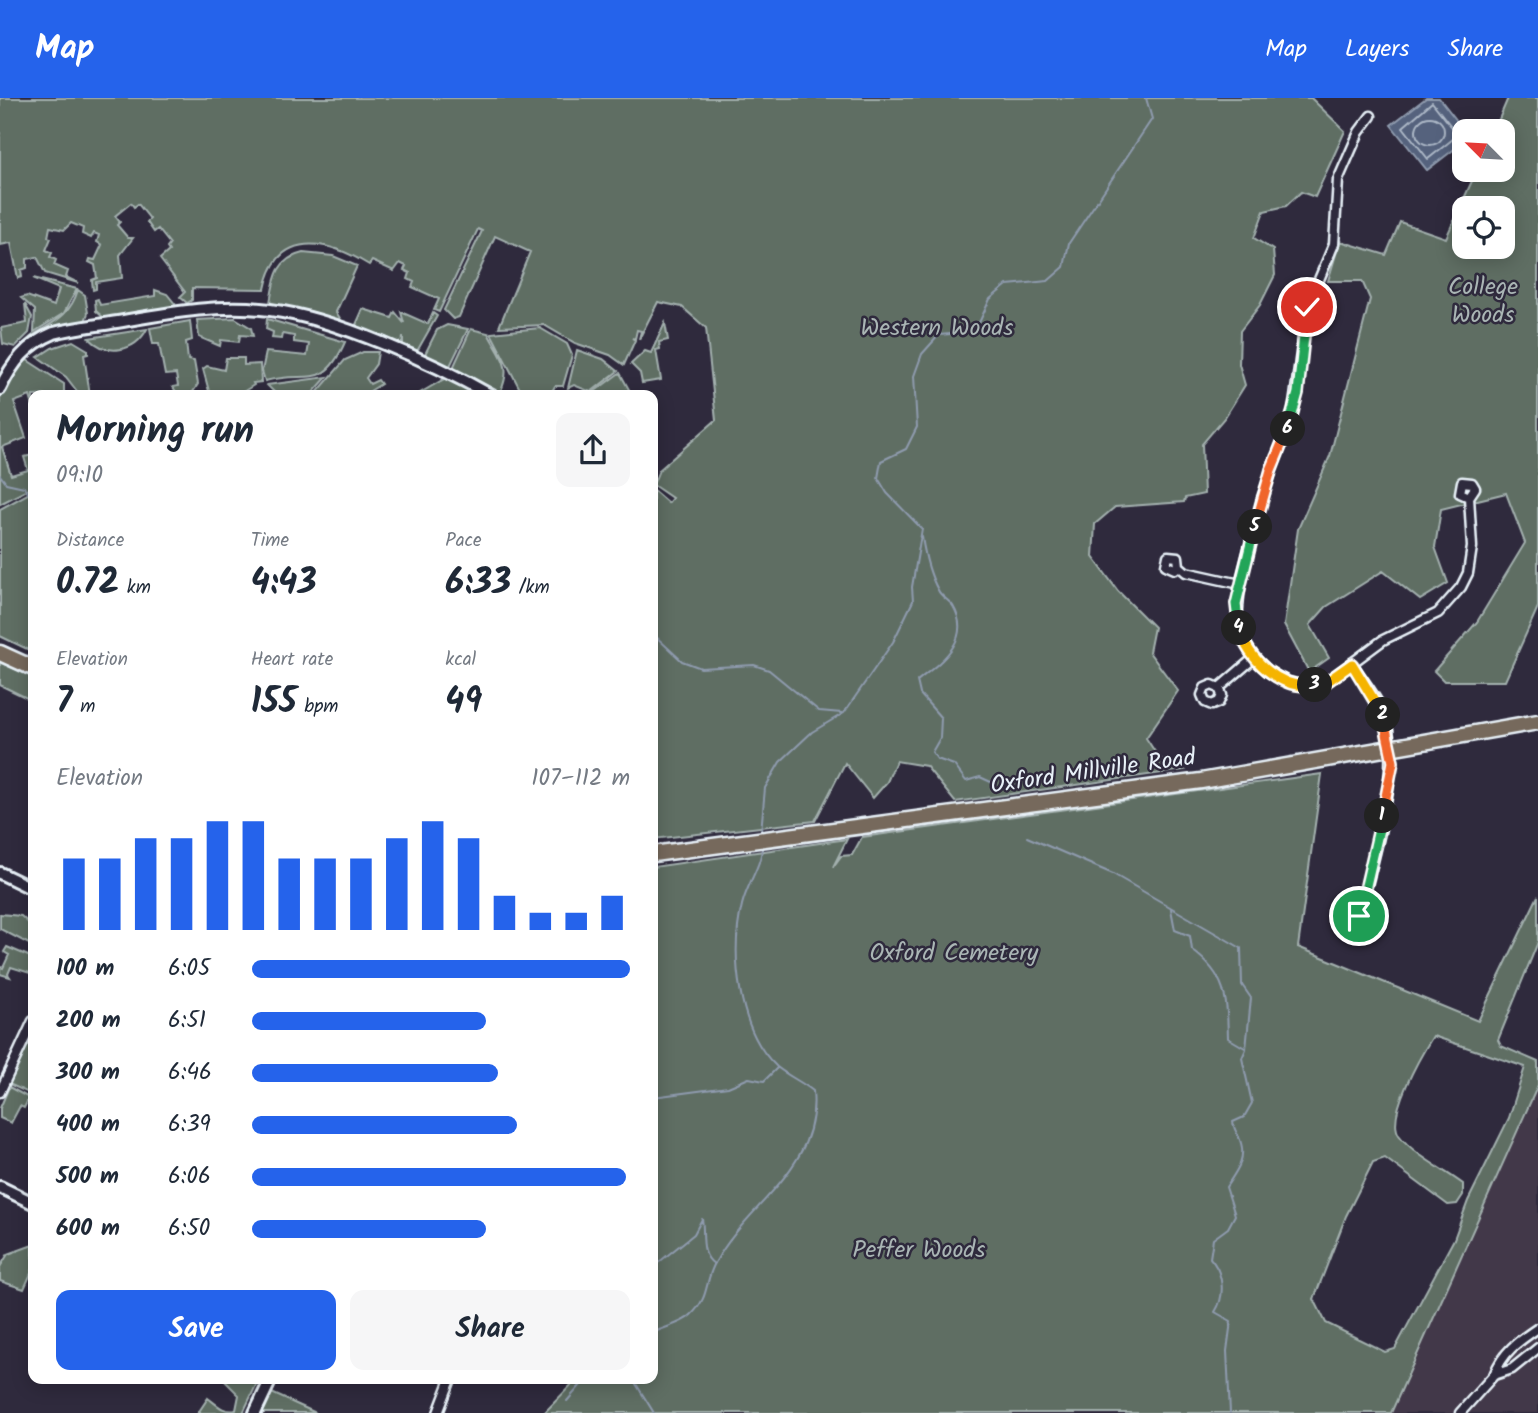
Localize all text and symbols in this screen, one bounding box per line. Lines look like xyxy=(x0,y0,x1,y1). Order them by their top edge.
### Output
text: Map xyxy=(35,23,95,76)
text: Map xyxy=(1265,30,1307,69)
text: Layers xyxy=(1345,30,1409,69)
text: Share xyxy=(1447,30,1503,69)
north arrow xyxy=(1452,119,1516,182)
map controls xyxy=(1452,119,1515,259)
button: locate xyxy=(1452,196,1515,259)
park label: College Woods xyxy=(1448,268,1518,335)
pin xyxy=(1277,277,1337,337)
icon: check xyxy=(1288,288,1326,326)
park label: Western Woods xyxy=(861,309,1013,348)
text: Morning run xyxy=(56,402,254,462)
pin: 6 xyxy=(1270,412,1306,446)
button: share xyxy=(556,413,630,487)
text: 6 xyxy=(1282,413,1293,443)
text: 09:10 xyxy=(56,458,103,494)
pin: 5 xyxy=(1238,510,1272,544)
text: 5 xyxy=(1250,511,1259,541)
text: Distance xyxy=(56,526,124,556)
text: Time xyxy=(251,526,289,556)
text: Pace xyxy=(445,526,482,556)
text: 0.72 xyxy=(56,556,119,612)
text: 4:43 xyxy=(251,556,317,612)
text: 6:33 xyxy=(445,556,511,612)
text: km xyxy=(119,573,151,603)
text: /km xyxy=(511,573,550,603)
pin: 4 xyxy=(1222,610,1256,646)
text: 4 xyxy=(1233,612,1244,642)
text: Elevation xyxy=(56,645,128,675)
text: Heart rate xyxy=(251,645,333,675)
text: kcal xyxy=(445,645,476,675)
pin: 3 xyxy=(1298,668,1332,702)
text: 3 xyxy=(1309,669,1320,699)
text: 7 xyxy=(56,675,73,731)
text: 155 xyxy=(251,675,297,731)
text: 49 xyxy=(445,675,482,731)
text: m xyxy=(73,692,95,722)
text: bpm xyxy=(297,692,338,722)
pin: 2 xyxy=(1366,698,1400,732)
text: 2 xyxy=(1377,699,1388,729)
street label: Oxford Millville Road xyxy=(988,738,1199,806)
text: Elevation xyxy=(56,761,143,797)
text: 107–112 m xyxy=(531,761,630,797)
pin: 1 xyxy=(1364,798,1400,834)
text: 1 xyxy=(1379,800,1384,830)
pin xyxy=(1329,886,1389,946)
icon: arrive xyxy=(1340,897,1378,935)
park label: Oxford Cemetery xyxy=(870,934,1039,973)
text: 100 m xyxy=(56,951,114,987)
text: 6:05 xyxy=(168,951,210,987)
text: 200 m xyxy=(56,1003,121,1039)
text: 6:51 xyxy=(168,1003,206,1039)
text: 300 m xyxy=(56,1055,120,1091)
text: 6:46 xyxy=(168,1055,212,1091)
text: 400 m xyxy=(56,1107,120,1143)
text: 6:39 xyxy=(168,1107,211,1143)
text: 500 m xyxy=(56,1159,119,1195)
text: 6:06 xyxy=(168,1159,211,1195)
text: 600 m xyxy=(56,1211,120,1247)
text: 6:50 xyxy=(168,1211,210,1247)
park label: Peffer Woods xyxy=(853,1231,985,1270)
button: Save xyxy=(56,1290,336,1370)
button: Share xyxy=(350,1290,630,1370)

